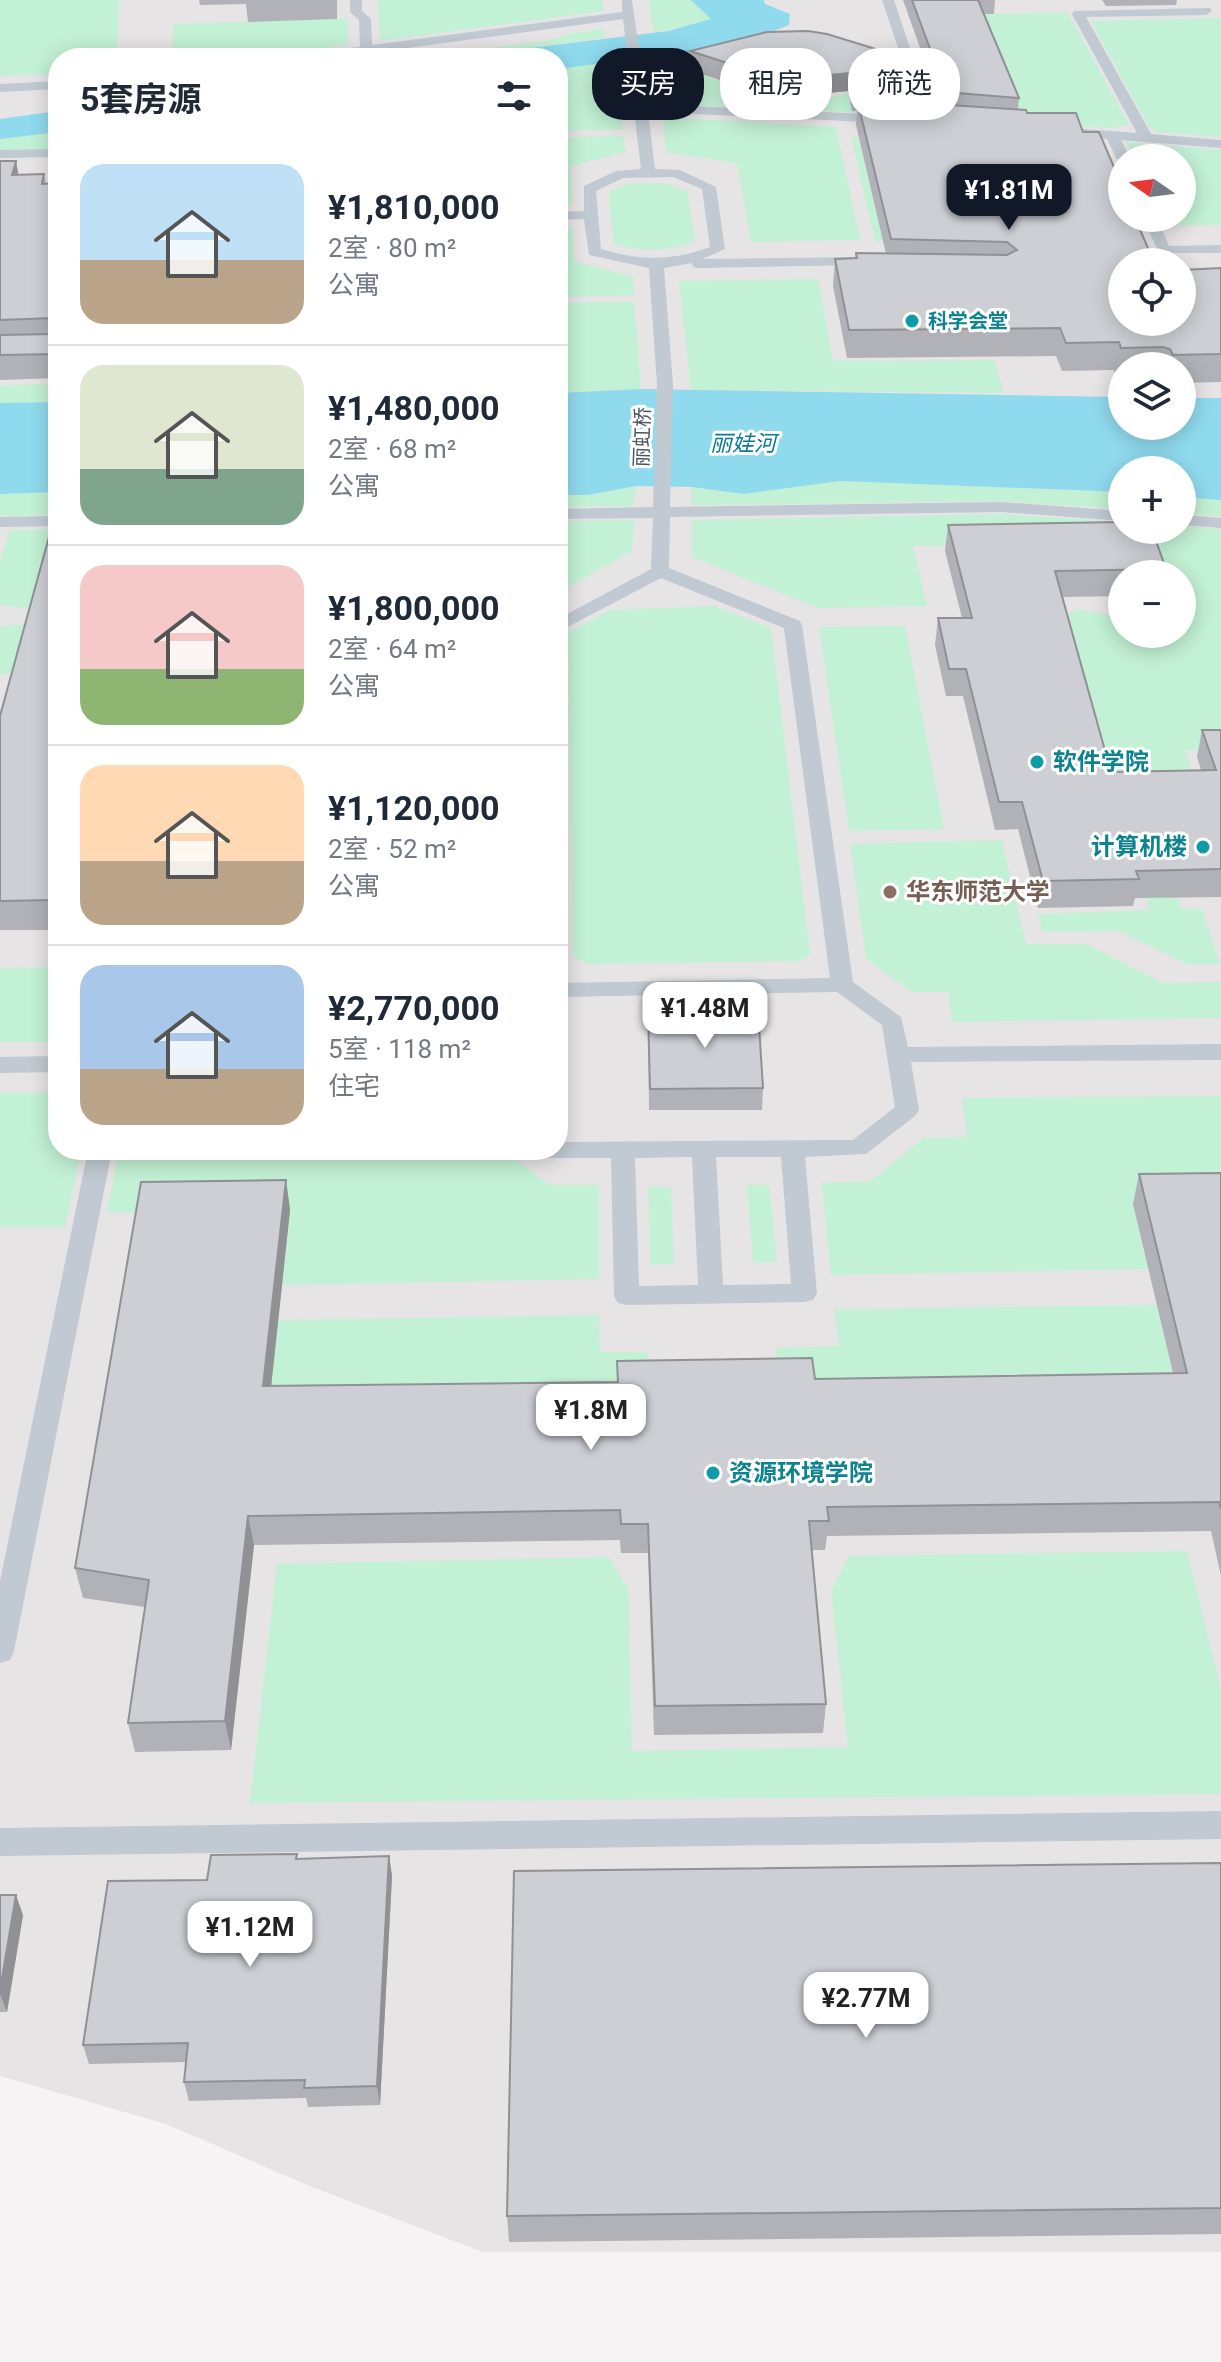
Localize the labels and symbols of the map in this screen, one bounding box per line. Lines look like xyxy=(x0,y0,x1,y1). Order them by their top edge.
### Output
north arrow xyxy=(1108,144,1196,232)
pin: ¥1.81M xyxy=(944,164,1074,232)
place label: 科学会堂 xyxy=(928,309,1008,333)
marker: 科学会堂 xyxy=(903,312,921,330)
street label: 丽虹桥 xyxy=(629,407,655,467)
water label: 丽娃河 xyxy=(710,431,780,456)
place label: 软件学院 xyxy=(1053,748,1149,776)
marker: 软件学院 xyxy=(1028,753,1046,771)
place label: 计算机楼 xyxy=(1091,833,1187,861)
marker: 计算机楼 xyxy=(1194,838,1212,856)
place label: 华东师范大学 xyxy=(906,878,1050,906)
marker: 华东师范大学 xyxy=(881,883,899,901)
pin: ¥1.48M xyxy=(640,982,770,1050)
pin: ¥1.8M xyxy=(535,1384,647,1452)
place label: 资源环境学院 xyxy=(729,1459,873,1487)
marker: 资源环境学院 xyxy=(704,1464,722,1482)
pin: ¥1.12M xyxy=(185,1901,315,1969)
pin: ¥2.77M xyxy=(801,1972,931,2040)

